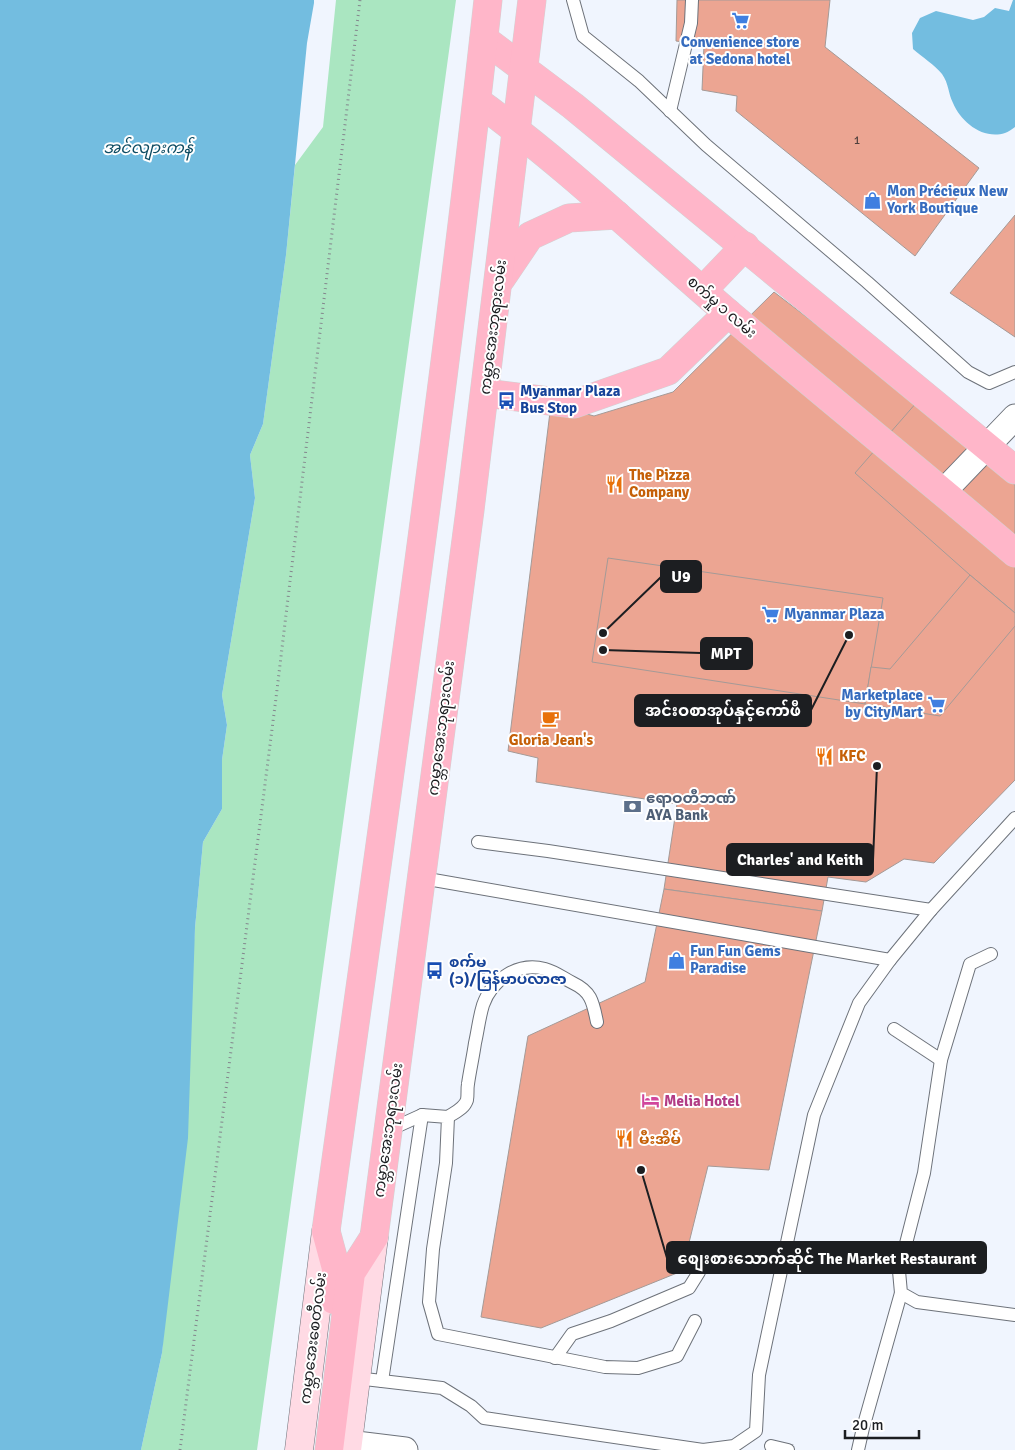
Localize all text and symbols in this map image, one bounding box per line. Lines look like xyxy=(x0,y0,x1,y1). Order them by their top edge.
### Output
supermarket icon: Convenience store at Sedona hotel xyxy=(730,11,750,31)
place label: Convenience store at Sedona hotel xyxy=(681,33,799,68)
house number: 1 xyxy=(854,133,860,148)
water label: အင်လျားကန် xyxy=(103,136,195,161)
place label: Mon Précieux New York Boutique xyxy=(886,182,1008,217)
shop icon: Mon Précieux New York Boutique xyxy=(863,190,883,210)
street label: ကမ္ဘာအေးဘုရားလမ်း xyxy=(475,258,513,396)
street label: စက်မှု ၁ လမ်း xyxy=(682,271,761,344)
place label: Myanmar Plaza Bus Stop xyxy=(520,382,621,417)
bus stop icon: Myanmar Plaza Bus Stop xyxy=(496,390,516,410)
place label: The Pizza Company xyxy=(629,466,690,501)
restaurant icon: The Pizza Company xyxy=(605,474,625,494)
callout: U9 xyxy=(661,561,701,592)
text: U9 xyxy=(671,567,691,587)
supermarket icon: Myanmar Plaza xyxy=(760,604,780,624)
place label: Myanmar Plaza xyxy=(784,605,885,623)
callout: MPT xyxy=(701,638,752,669)
text: MPT xyxy=(711,644,742,664)
street label: ကမ္ဘာအေးဘုရားလမ်း xyxy=(423,659,461,797)
place label: Marketplace by CityMart xyxy=(841,686,923,721)
supermarket icon: Marketplace by CityMart xyxy=(927,694,947,714)
callout: အင်းဝစာအုပ်နှင့်ကော်ဖီ xyxy=(635,695,811,726)
text: အင်းဝစာအုပ်နှင့်ကော်ဖီ xyxy=(645,699,801,724)
cafe icon: Gloria Jean's xyxy=(541,709,561,729)
place label: Gloria Jean's xyxy=(509,731,594,749)
restaurant icon: KFC xyxy=(815,746,835,766)
place label: KFC xyxy=(839,747,865,765)
place label: ဧရာဝတီဘဏ် AYA Bank xyxy=(646,788,736,824)
bank icon: ဧရာဝတီဘဏ် AYA Bank xyxy=(622,797,642,817)
callout: Charles' and Keith xyxy=(727,844,873,875)
text: Charles' and Keith xyxy=(737,850,863,870)
place label: Fun Fun Gems Paradise xyxy=(690,942,781,977)
shop icon: Fun Fun Gems Paradise xyxy=(666,950,686,970)
place label: စက်မှု (၁)/မြန်မာပလာဇာ xyxy=(449,952,567,991)
bus stop icon: စက်မှု (၁)/မြန်မာပလာဇာ xyxy=(425,961,445,981)
street label: ကမ္ဘာအေးဘုရားလမ်း xyxy=(369,1061,409,1199)
hotel icon: Melia Hotel xyxy=(640,1091,660,1111)
place label: Melia Hotel xyxy=(664,1092,740,1110)
restaurant icon: မီးအိမ် xyxy=(615,1129,635,1149)
place label: မီးအိမ် xyxy=(639,1129,681,1148)
callout: စျေးစားသောက်ဆိုင် The Market Restaurant xyxy=(667,1242,986,1273)
text: စျေးစားသောက်ဆိုင် The Market Restaurant xyxy=(678,1247,976,1272)
street label: ကမ္ဘာအေးစေတီလမ်း xyxy=(295,1271,333,1405)
scale bar xyxy=(845,1408,919,1440)
text: 20 m xyxy=(852,1416,883,1434)

